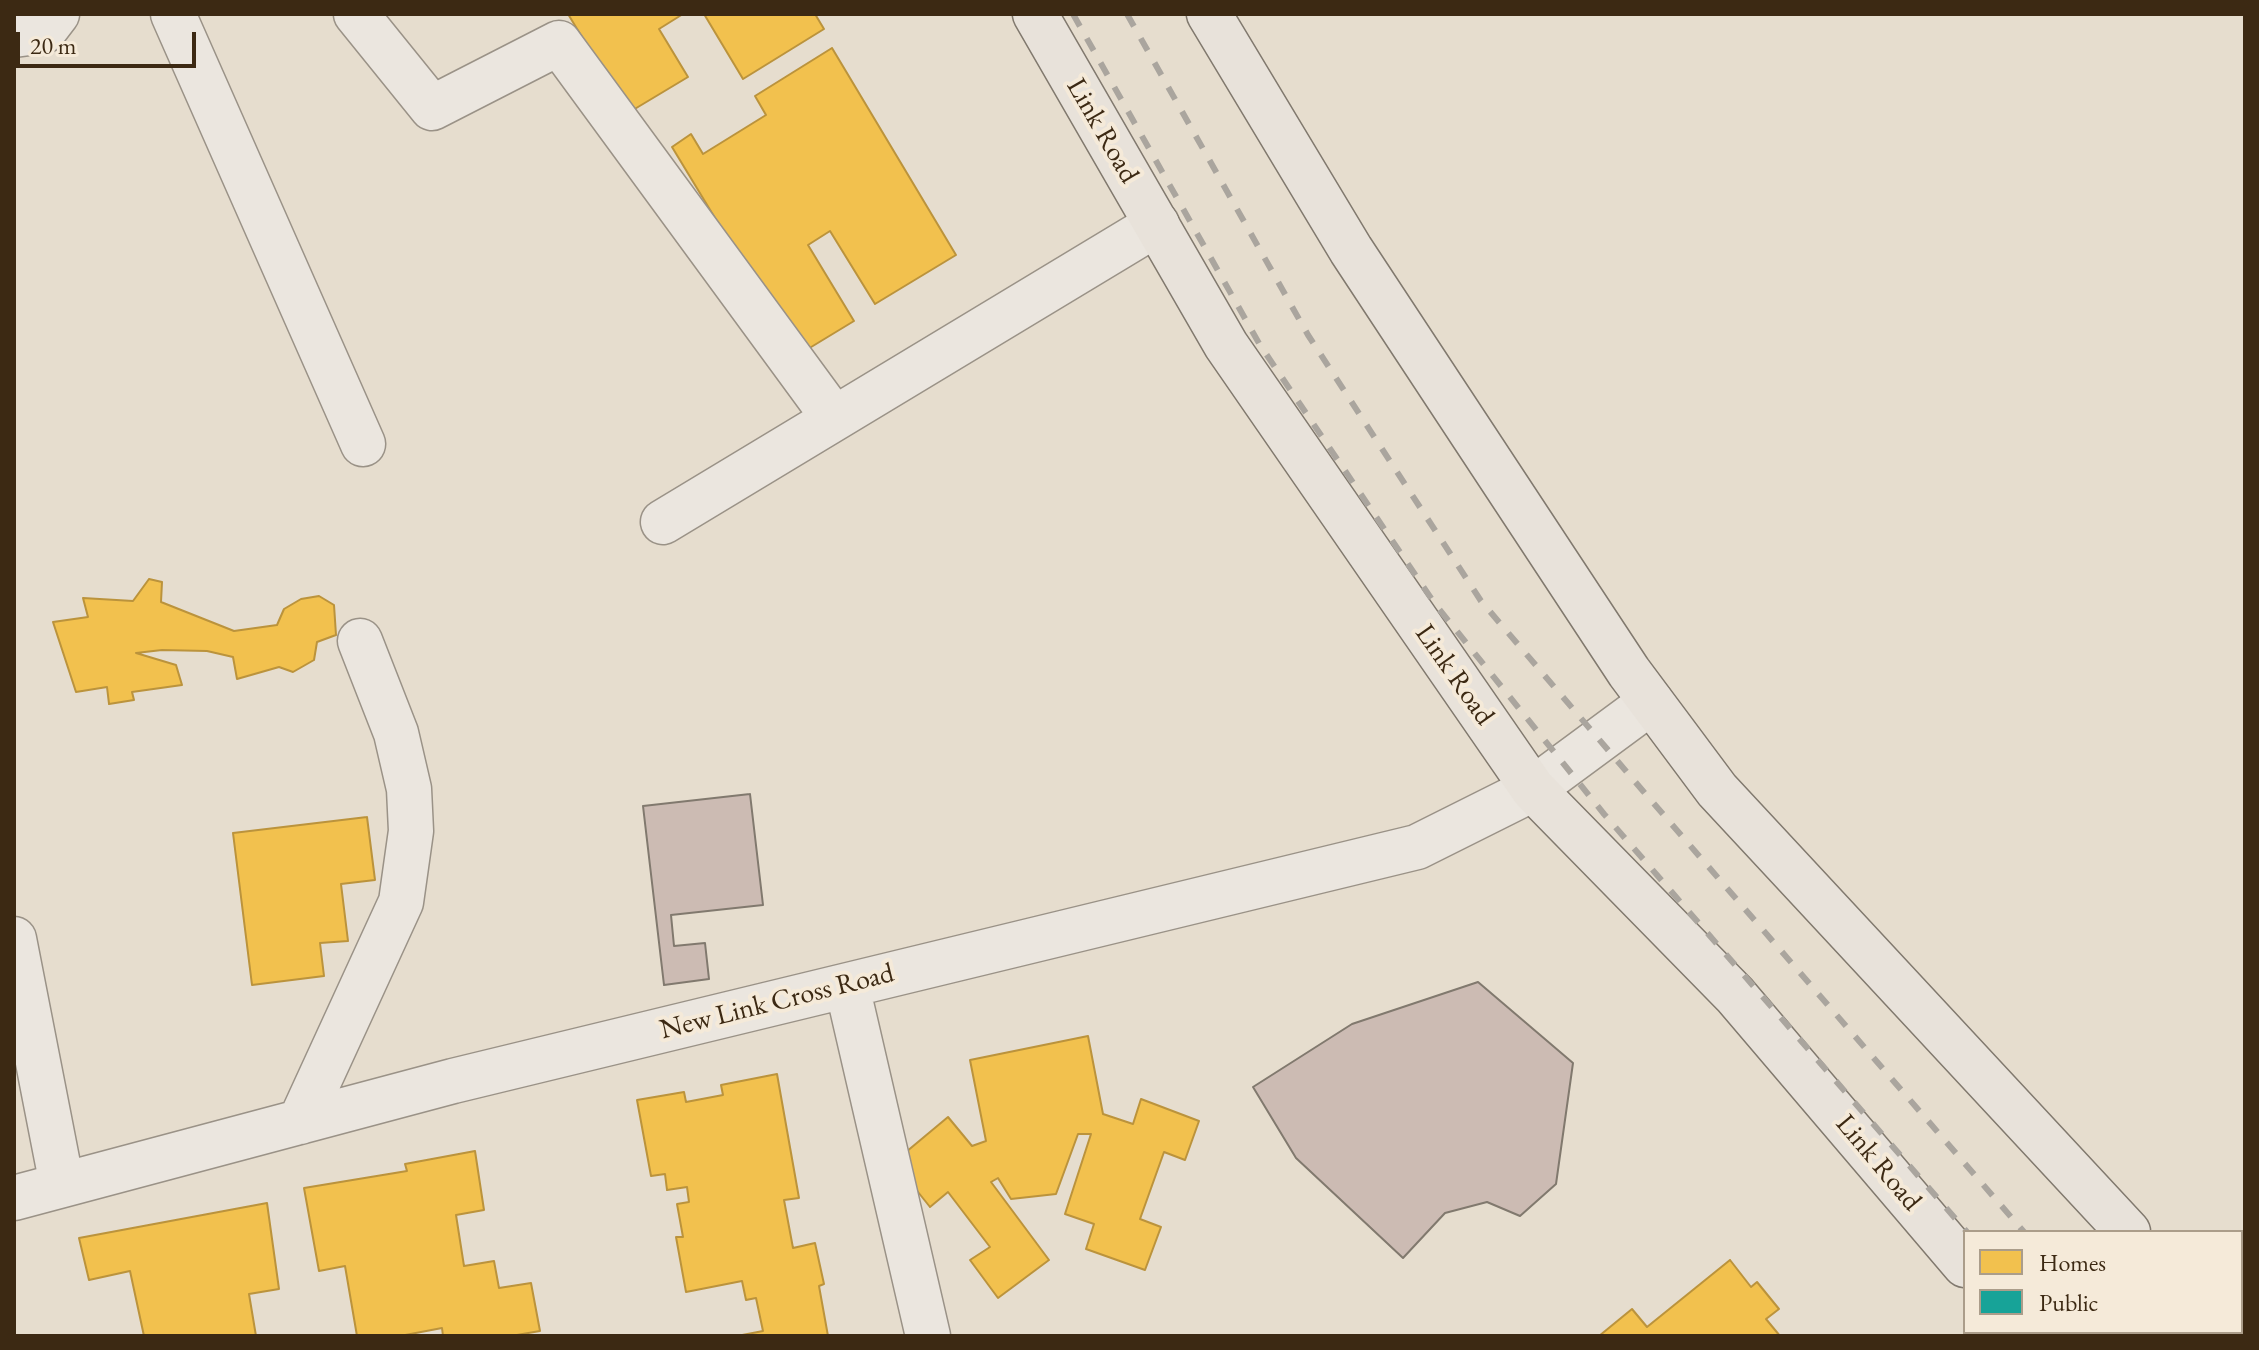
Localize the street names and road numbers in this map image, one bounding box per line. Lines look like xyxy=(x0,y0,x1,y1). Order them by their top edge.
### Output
street label: Link Road xyxy=(1059,73,1145,189)
street label: Link Road xyxy=(1407,618,1501,732)
street label: New Link Cross Road xyxy=(657,957,897,1047)
street label: Link Road xyxy=(1828,1108,1928,1218)

